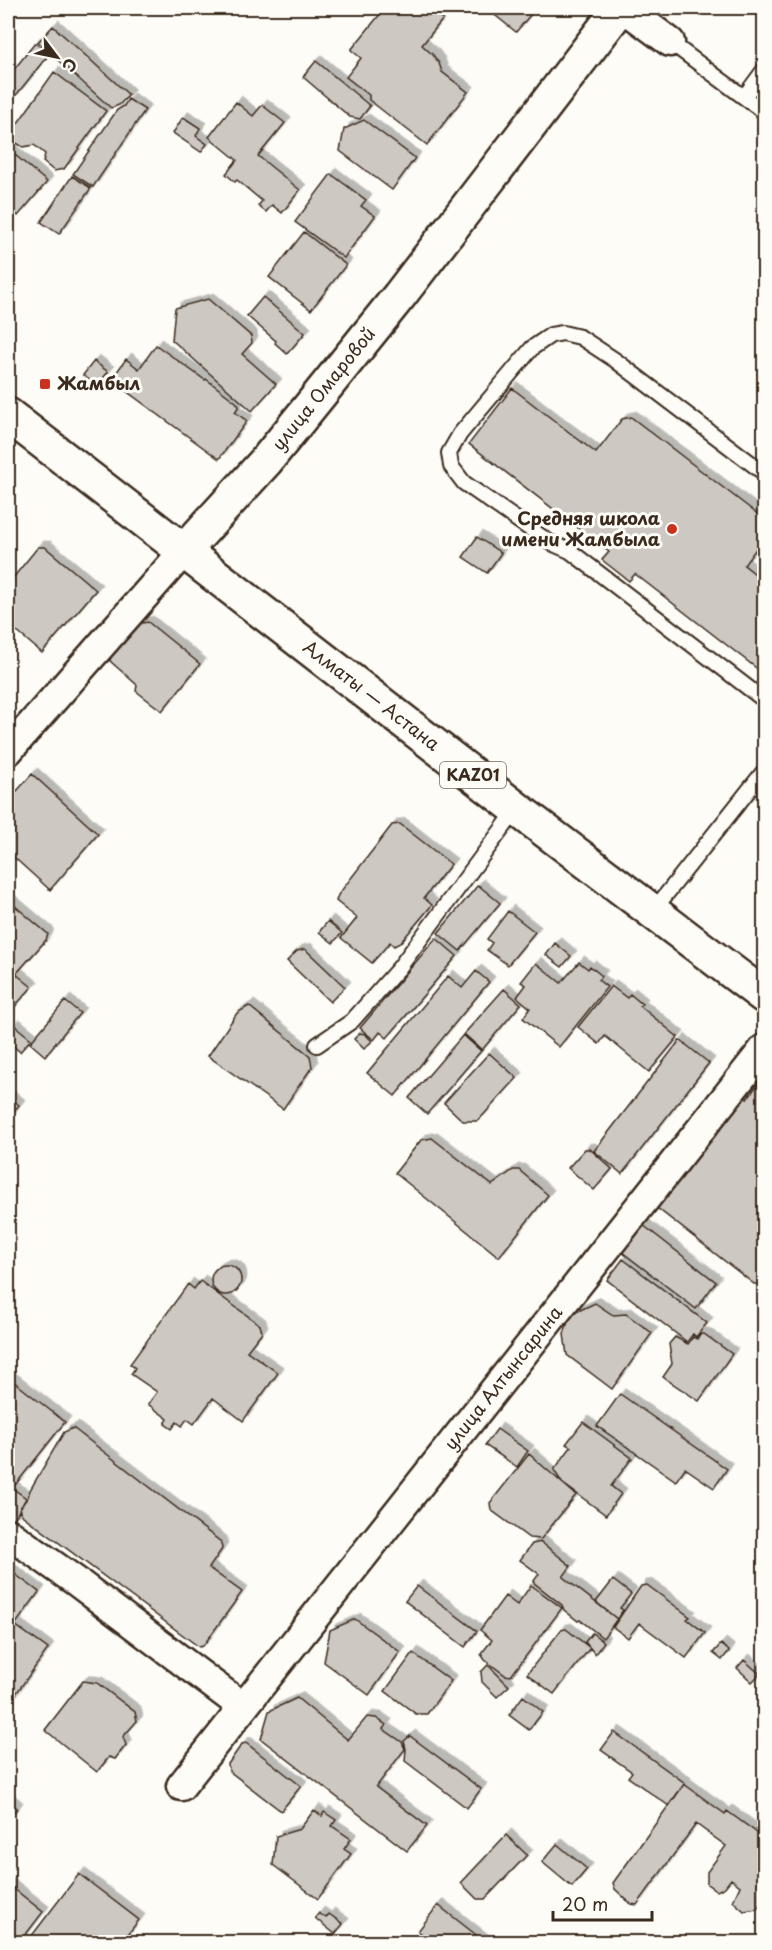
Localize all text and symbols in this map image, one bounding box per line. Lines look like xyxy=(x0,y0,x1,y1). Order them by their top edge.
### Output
north arrow xyxy=(27,27,87,87)
text: С xyxy=(57,54,84,77)
street label: улица Омаровой xyxy=(265,321,381,456)
place label: Жамбыл xyxy=(57,369,140,396)
marker: Жамбыл xyxy=(38,377,52,391)
place label: Средняя школа имени Жамбыла xyxy=(501,504,660,552)
marker: Средняя школа имени Жамбыла xyxy=(665,522,679,536)
street label: Алматы — Астана xyxy=(298,633,446,757)
road number: KАZ01 xyxy=(440,762,506,788)
street label: улица Алтынсарина xyxy=(437,1299,568,1455)
scale bar xyxy=(553,1884,652,1922)
text: 20 m xyxy=(562,1890,608,1917)

